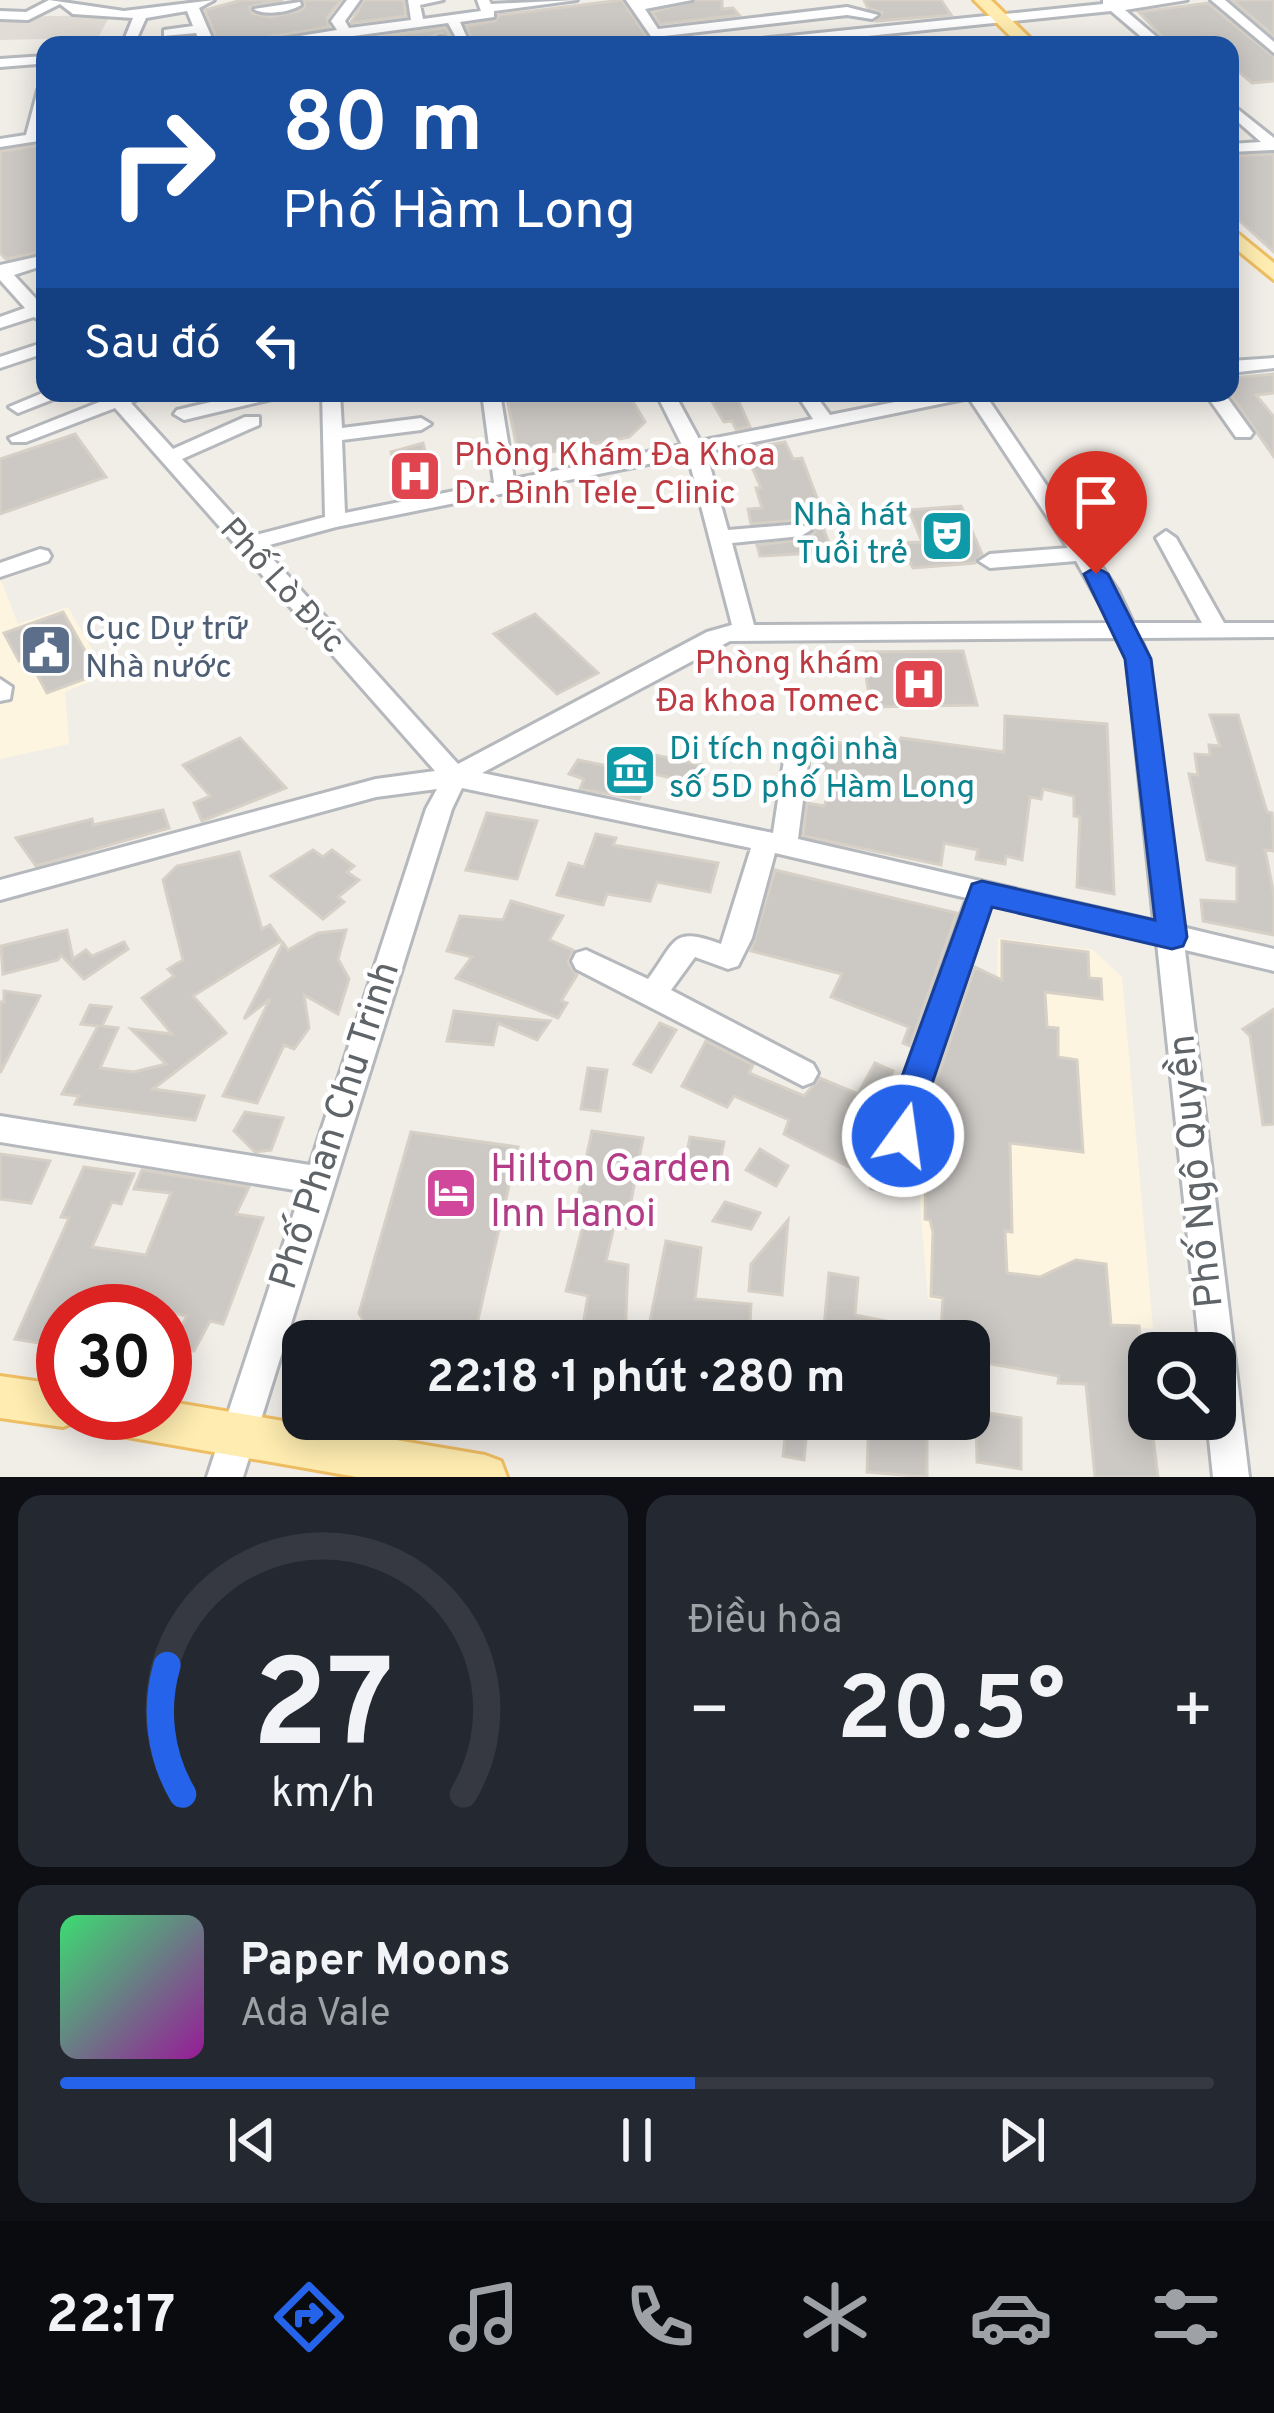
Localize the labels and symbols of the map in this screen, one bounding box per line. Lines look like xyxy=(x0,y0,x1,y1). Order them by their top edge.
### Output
place label: Phòng Khám Đa Khoa Dr. Binh Tele_Clinic xyxy=(454,436,775,516)
hospital icon: Phòng Khám Đa Khoa Dr. Binh Tele_Clinic xyxy=(387,448,443,504)
pin xyxy=(1045,451,1147,574)
place label: Nhà hát Tuổi trẻ xyxy=(793,496,908,576)
theatre icon: Nhà hát Tuổi trẻ xyxy=(919,508,975,564)
street label: Phố Lò Đúc xyxy=(209,510,353,664)
place label: Cục Dự trữ Nhà nước xyxy=(85,610,249,690)
public building icon: Cục Dự trữ Nhà nước xyxy=(18,622,74,678)
place label: Phòng khám Đa khoa Tomec xyxy=(656,644,880,724)
hospital icon: Phòng khám Đa khoa Tomec xyxy=(891,656,947,712)
place label: Di tích ngôi nhà số 5D phố Hàm Long xyxy=(669,730,975,810)
museum icon: Di tích ngôi nhà số 5D phố Hàm Long xyxy=(602,742,658,798)
street label: Phố Phan Chu Trinh xyxy=(259,955,413,1296)
street label: Phố Ngô Quyền xyxy=(1157,1032,1237,1310)
position arrow xyxy=(840,1073,966,1199)
place label: Hilton Garden Inn Hanoi xyxy=(490,1147,732,1241)
hotel icon: Hilton Garden Inn Hanoi xyxy=(423,1165,479,1221)
speed limit sign: 30 xyxy=(36,1284,192,1440)

